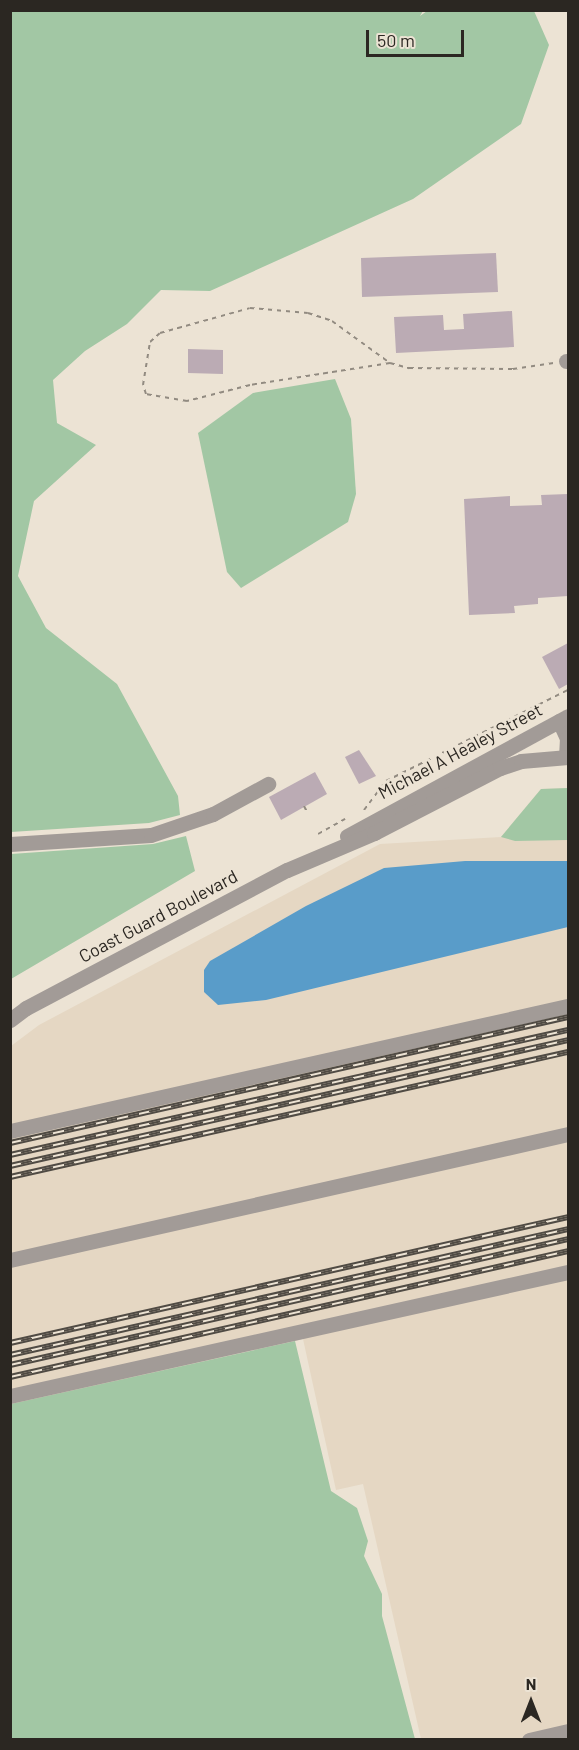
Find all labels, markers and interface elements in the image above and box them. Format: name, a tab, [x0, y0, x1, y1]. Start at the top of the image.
scale bar	[369, 18, 466, 56]
text: 50 m	[377, 29, 415, 51]
street label: Michael A Healey Street	[374, 699, 546, 803]
street label: Coast Guard Boulevard	[75, 865, 241, 967]
north arrow	[501, 1672, 561, 1732]
text: N	[526, 1674, 536, 1693]

